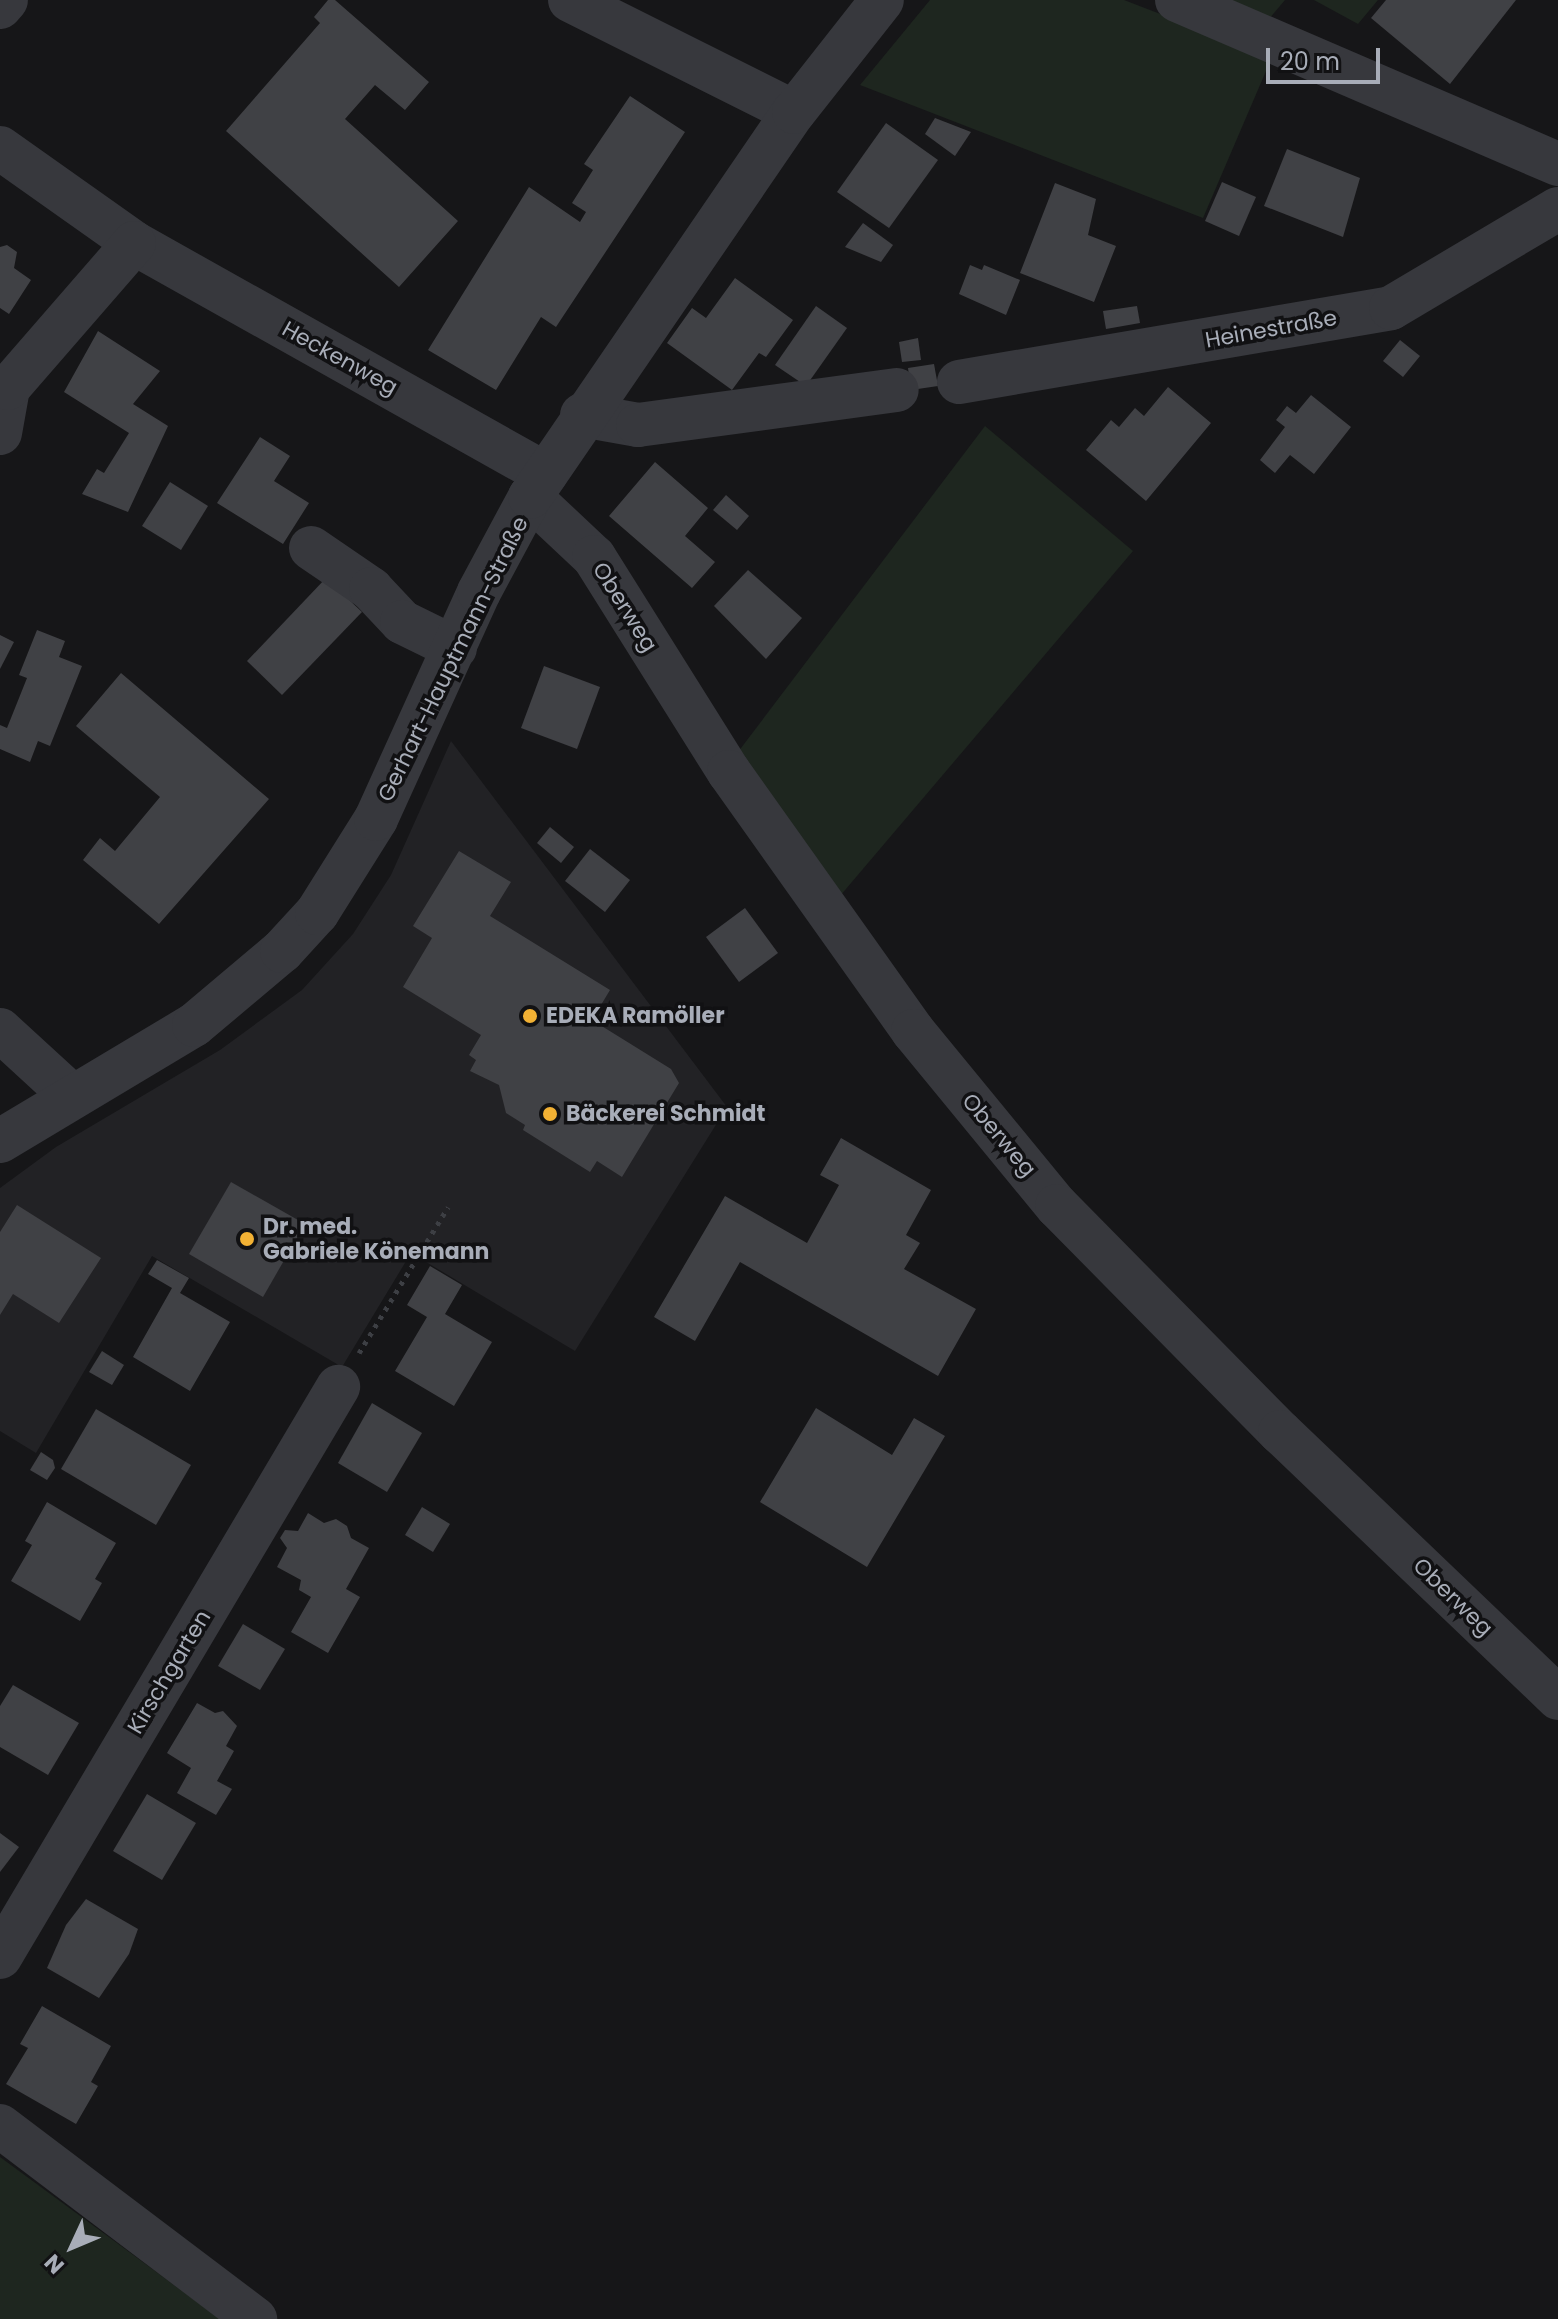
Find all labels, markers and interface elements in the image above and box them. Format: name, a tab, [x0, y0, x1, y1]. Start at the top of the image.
scale bar	[1270, 32, 1384, 82]
text: 20 m	[1280, 45, 1340, 78]
street label: Heinestraße	[1203, 304, 1339, 354]
street label: Heckenweg	[278, 315, 402, 401]
street label: Gerhart-Hauptmann-Straße	[372, 512, 534, 806]
street label: Oberweg	[587, 557, 663, 657]
place label: EDEKA Ramöller	[546, 1003, 725, 1029]
marker: EDEKA Ramöller	[521, 1007, 539, 1025]
street label: Oberweg	[957, 1088, 1041, 1182]
place label: Bäckerei Schmidt	[566, 1101, 765, 1127]
marker: Bäckerei Schmidt	[541, 1105, 559, 1123]
place label: Dr. med. Gabriele Könemann	[263, 1213, 489, 1264]
marker: Dr. med. Gabriele Könemann	[238, 1230, 256, 1248]
street label: Oberweg	[1408, 1553, 1498, 1641]
street label: Kirschgarten	[122, 1605, 216, 1739]
north arrow	[32, 2207, 112, 2287]
text: N	[37, 2247, 71, 2281]

